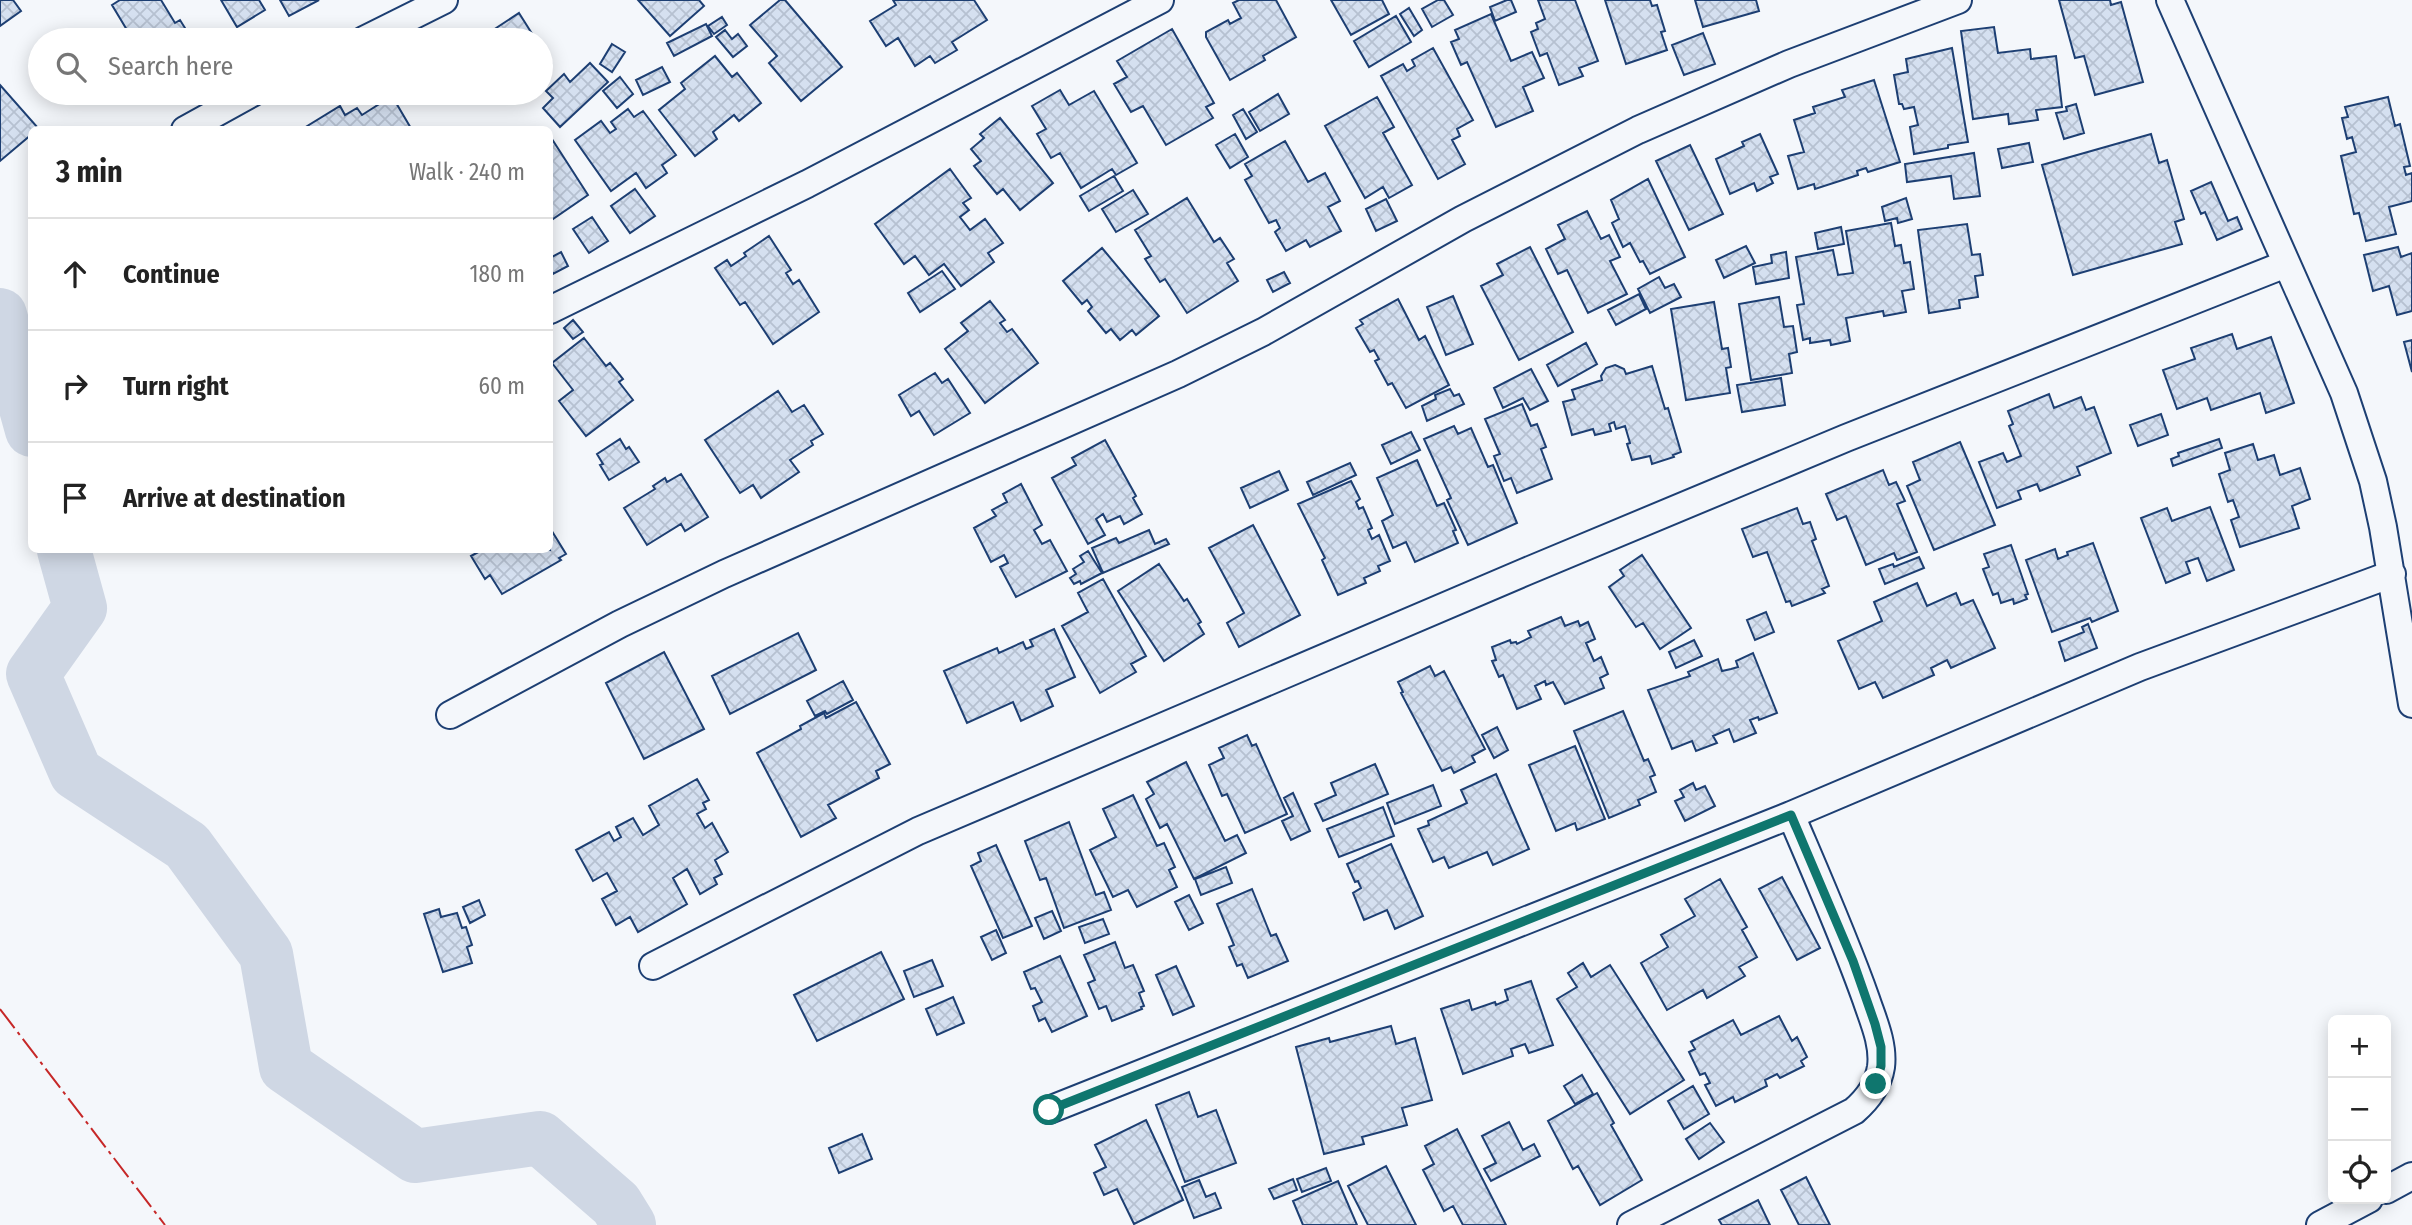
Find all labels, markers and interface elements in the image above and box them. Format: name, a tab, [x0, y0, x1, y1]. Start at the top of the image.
search box	[28, 28, 553, 105]
icon: search	[52, 48, 90, 86]
text: Search here	[108, 51, 233, 82]
text: 3 min	[56, 154, 123, 190]
text: Walk · 240 m	[409, 158, 525, 186]
icon: ahead	[56, 255, 94, 293]
text: Continue	[123, 259, 220, 290]
text: 180 m	[469, 260, 525, 288]
icon: right	[56, 367, 94, 405]
text: Turn right	[123, 371, 229, 402]
text: 60 m	[479, 372, 525, 400]
icon: arrive	[56, 479, 94, 517]
text: Arrive at destination	[123, 483, 346, 514]
map controls	[2328, 1015, 2391, 1204]
button: +	[2328, 1015, 2391, 1078]
route end	[1860, 1068, 1891, 1099]
button: −	[2328, 1078, 2391, 1141]
route start	[1033, 1094, 1064, 1125]
button: locate	[2328, 1141, 2391, 1204]

